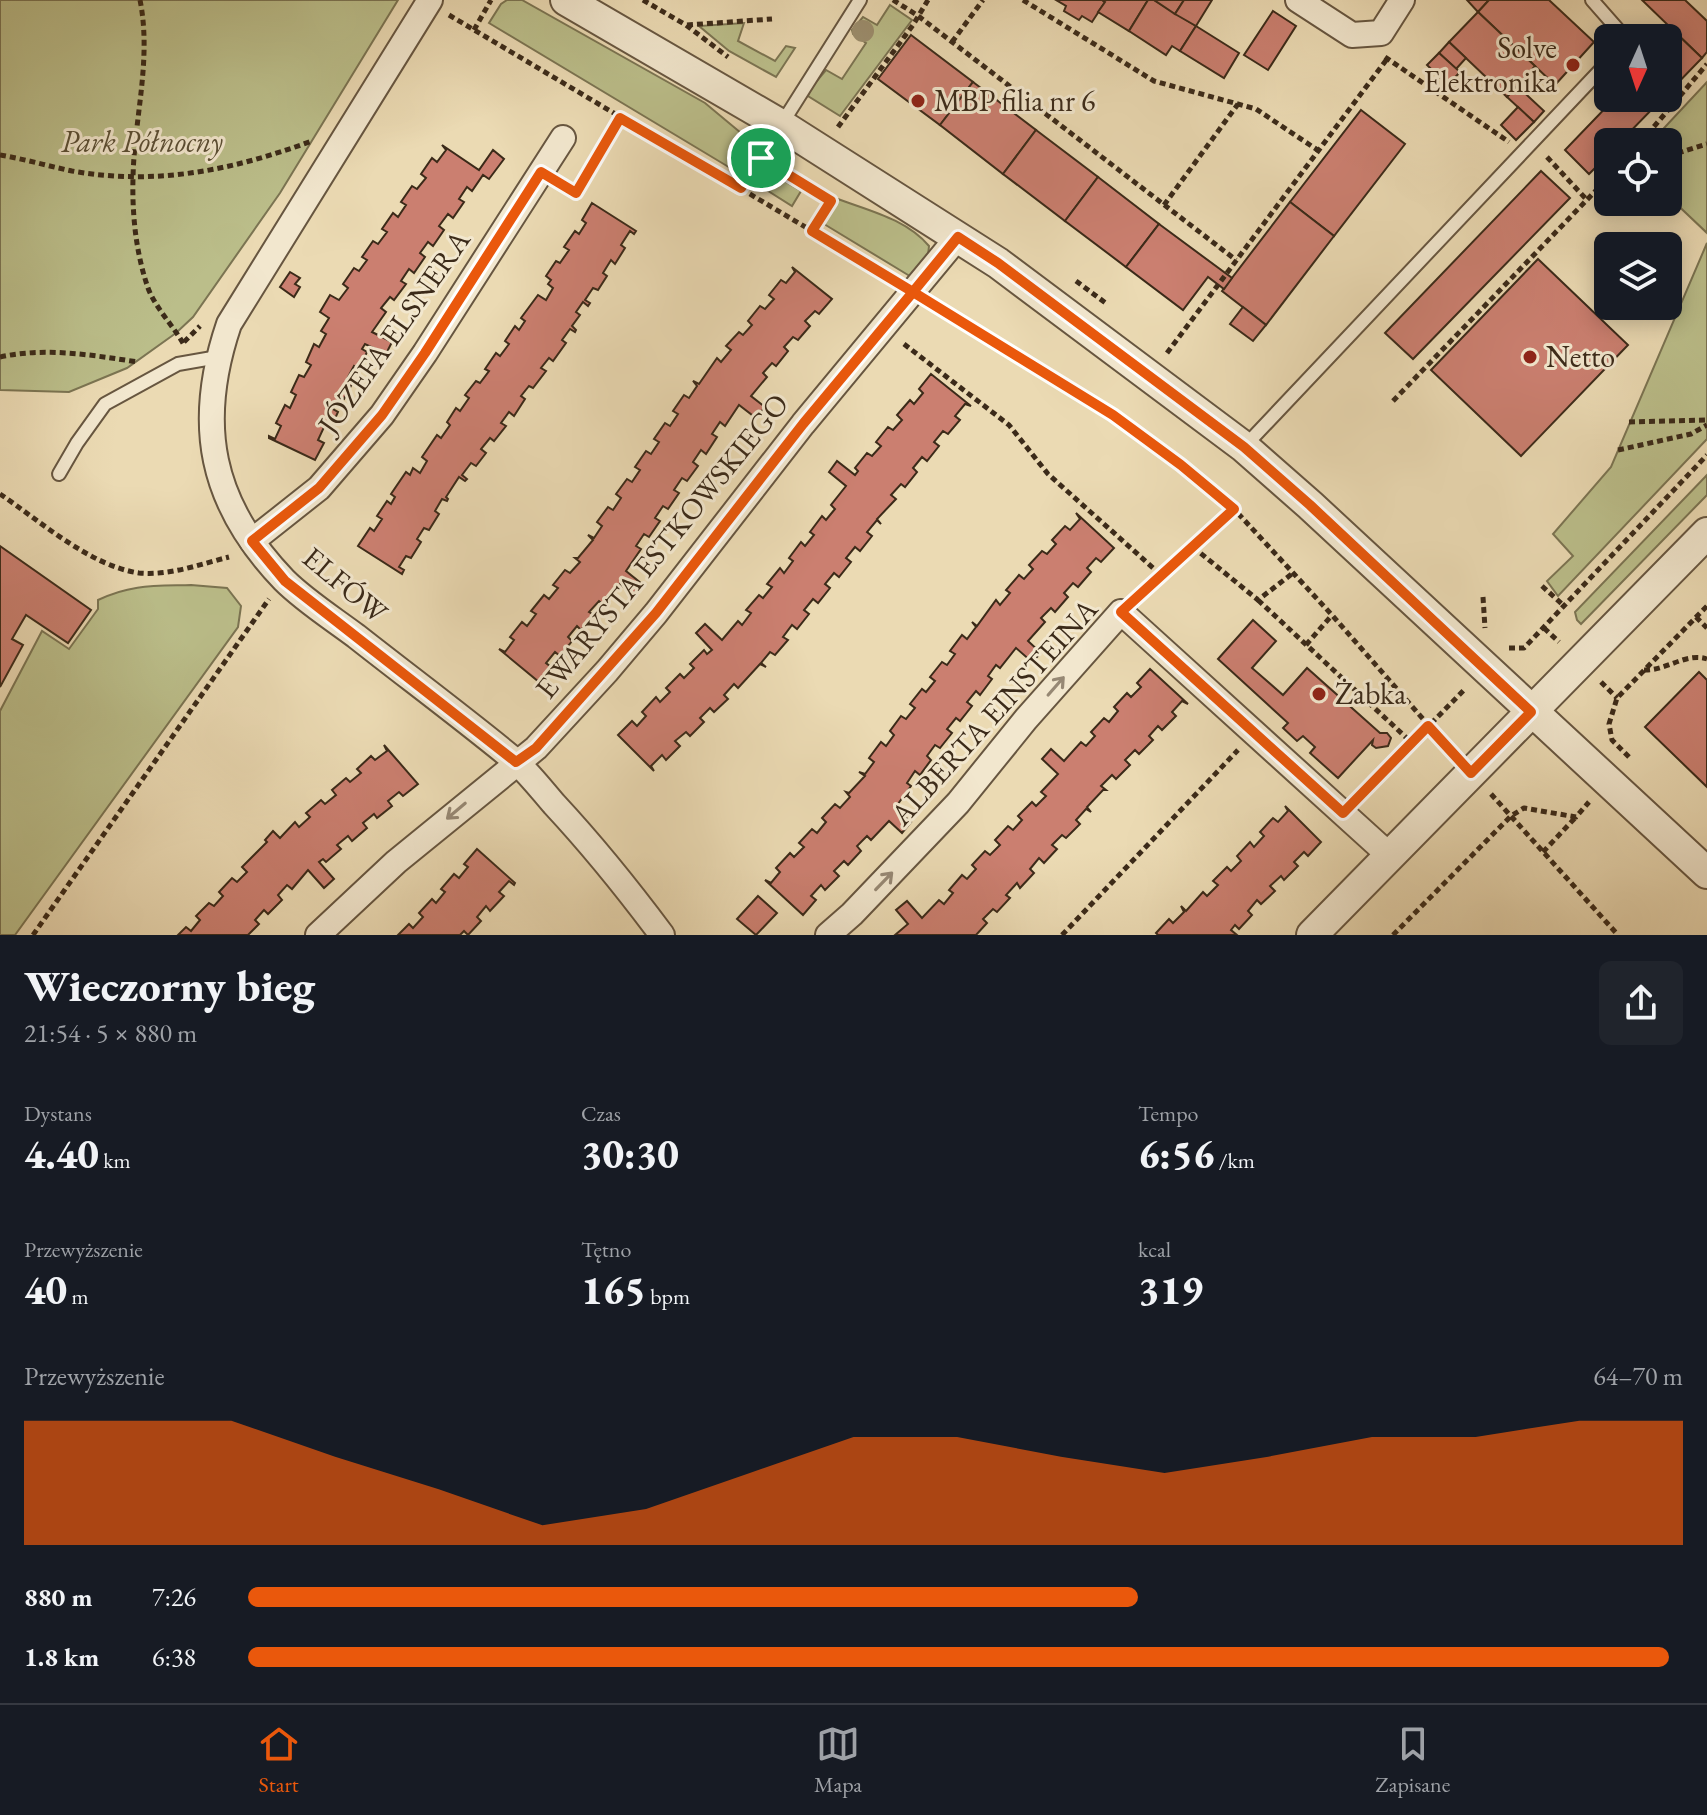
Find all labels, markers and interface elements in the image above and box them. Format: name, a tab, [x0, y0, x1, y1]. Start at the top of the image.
north arrow	[1594, 24, 1682, 112]
map controls	[1594, 24, 1682, 320]
place label: Solve Elektronika	[1424, 28, 1557, 101]
marker: Solve Elektronika	[1564, 56, 1582, 74]
place label: MBP filia nr 6	[934, 81, 1096, 120]
marker: MBP filia nr 6	[909, 92, 927, 110]
park label: Park Północny	[61, 122, 223, 161]
pin	[727, 124, 795, 192]
button: locate	[1594, 128, 1682, 216]
icon: arrive	[739, 136, 783, 180]
street label: JÓZEFA ELSNERA	[307, 222, 479, 444]
button: layers	[1594, 232, 1682, 320]
place label: Netto	[1546, 337, 1615, 376]
marker: Netto	[1521, 348, 1539, 366]
street label: EWARYSTA ESTKOWSKIEGO	[526, 385, 797, 706]
street label: ELFÓW	[295, 538, 396, 632]
street label: ALBERTA EINSTEINA	[881, 590, 1106, 834]
place label: Żabka	[1335, 674, 1406, 713]
one-way arrow	[1046, 676, 1064, 696]
marker: Żabka	[1310, 685, 1328, 703]
one-way arrow	[446, 802, 467, 820]
one-way arrow	[875, 871, 894, 891]
text: Wieczorny bieg	[24, 957, 315, 1014]
button: share	[1599, 961, 1683, 1045]
text: 21:54 · 5 × 880 m	[24, 1016, 197, 1050]
text: Dystans	[24, 1099, 92, 1128]
text: Czas	[581, 1099, 621, 1128]
text: Tempo	[1138, 1099, 1198, 1128]
text: 4.40	[24, 1128, 99, 1180]
text: 30:30	[581, 1128, 679, 1180]
text: 6:56	[1138, 1128, 1214, 1180]
text: km	[99, 1146, 131, 1175]
text: /km	[1214, 1146, 1255, 1175]
text: Przewyższenie	[24, 1235, 143, 1264]
text: Tętno	[581, 1235, 631, 1264]
text: kcal	[1138, 1235, 1171, 1264]
text: 40	[24, 1264, 67, 1316]
text: 165	[581, 1264, 646, 1316]
text: 319	[1138, 1264, 1203, 1316]
text: m	[67, 1282, 89, 1311]
text: bpm	[646, 1282, 690, 1311]
text: Przewyższenie	[24, 1359, 165, 1393]
text: 64–70 m	[1593, 1359, 1683, 1393]
text: 880 m	[24, 1580, 92, 1614]
text: 7:26	[152, 1580, 196, 1614]
text: 1.8 km	[24, 1640, 99, 1674]
text: 6:38	[152, 1640, 196, 1674]
tab: Start	[257, 1722, 301, 1799]
tab: Mapa	[814, 1722, 862, 1799]
tab: Zapisane	[1375, 1722, 1450, 1799]

